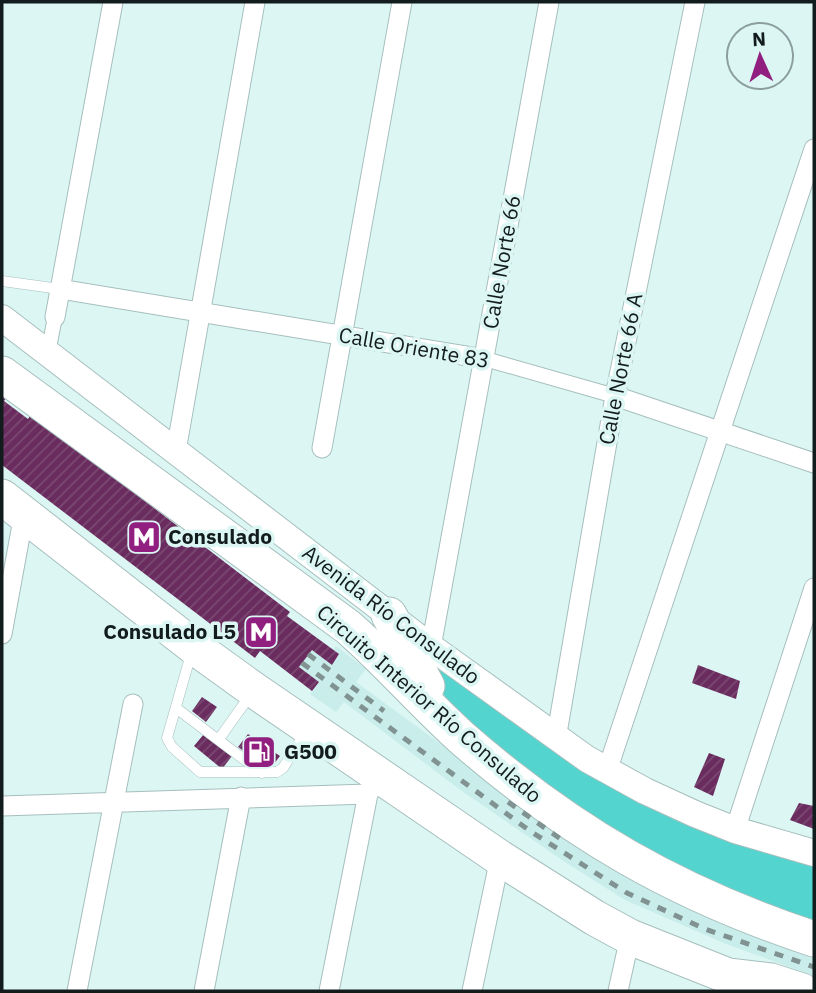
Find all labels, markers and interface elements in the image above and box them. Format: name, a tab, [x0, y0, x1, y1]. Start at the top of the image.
north arrow	[725, 21, 795, 91]
text: N	[752, 27, 767, 51]
street label: Calle Norte 66	[475, 193, 527, 331]
street label: Calle Norte 66 A	[592, 291, 648, 447]
street label: Calle Oriente 83	[337, 320, 492, 374]
metro station icon: Consulado	[125, 518, 163, 556]
place label: Consulado	[168, 522, 272, 550]
street label: Avenida Río Consulado	[297, 538, 486, 690]
street label: Circuito Interior Río Consulado	[311, 598, 548, 809]
metro station icon: Consulado L5	[242, 613, 280, 651]
place label: Consulado L5	[103, 617, 236, 645]
fuel station icon: G500	[240, 733, 278, 771]
place label: G500	[284, 737, 337, 765]

